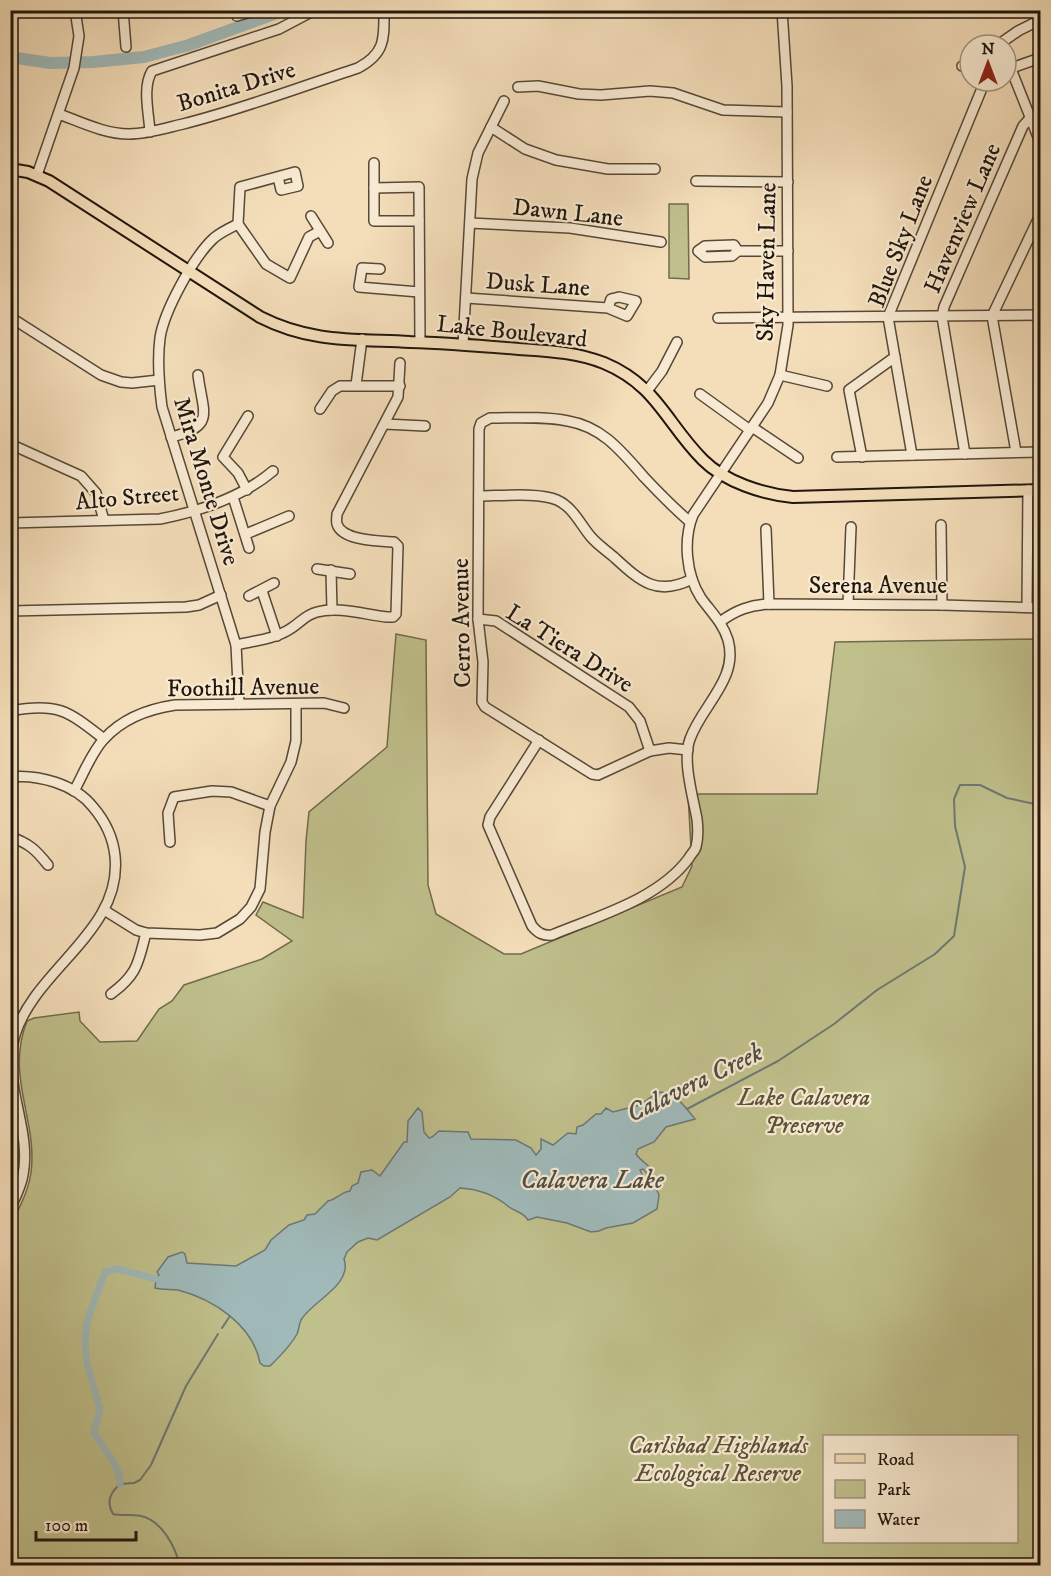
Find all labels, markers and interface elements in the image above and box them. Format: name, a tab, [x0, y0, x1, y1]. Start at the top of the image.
north arrow	[958, 33, 1018, 93]
text: N	[981, 39, 995, 59]
street label: Bonita Drive	[174, 55, 299, 119]
street label: Havenview Lane	[918, 139, 1008, 298]
street label: Blue Sky Lane	[862, 171, 940, 312]
street label: Sky Haven Lane	[751, 182, 783, 342]
street label: Dawn Lane	[511, 192, 625, 234]
street label: Dusk Lane	[485, 266, 591, 304]
street label: Lake Boulevard	[435, 309, 589, 355]
street label: Mira Monte Drive	[166, 394, 246, 569]
street label: Alto Street	[74, 479, 180, 517]
street label: Cerro Avenue	[446, 558, 478, 688]
street label: Serena Avenue	[809, 571, 947, 601]
street label: La Tiera Drive	[500, 598, 639, 700]
street label: Foothill Avenue	[167, 672, 320, 704]
water label: Calavera Creek	[621, 1036, 769, 1131]
park label: Lake Calavera Preserve	[736, 1083, 870, 1141]
water label: Calavera Lake	[520, 1164, 665, 1197]
park label: Carlsbad Highlands Ecological Reserve	[628, 1431, 809, 1489]
legend	[823, 1435, 1018, 1543]
text: Road	[877, 1449, 914, 1471]
text: Park	[877, 1479, 911, 1501]
scale bar	[36, 1504, 136, 1542]
text: Water	[876, 1509, 920, 1531]
text: 100 m	[45, 1515, 88, 1537]

